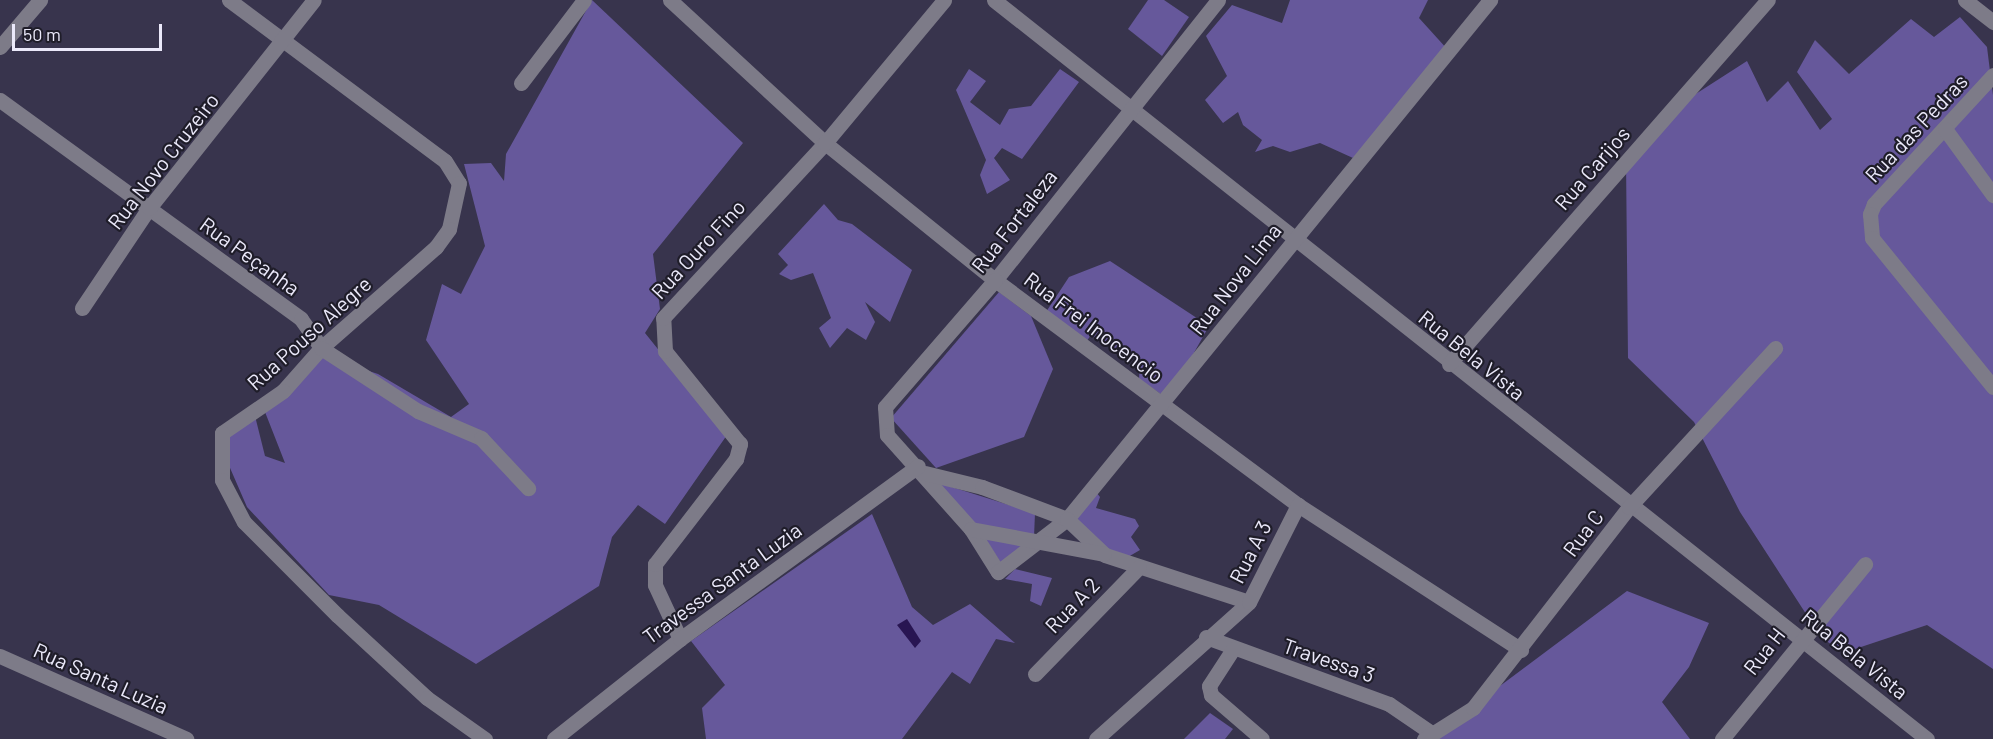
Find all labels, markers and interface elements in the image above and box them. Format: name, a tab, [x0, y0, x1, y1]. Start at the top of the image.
scale bar	[15, 12, 165, 50]
text: 50 m	[23, 23, 61, 45]
street label: Rua das Pedras	[1859, 69, 1973, 187]
street label: Rua Novo Cruzeiro	[102, 88, 224, 234]
street label: Rua Carijos	[1549, 121, 1635, 215]
street label: Rua Fortaleza	[966, 164, 1062, 278]
street label: Rua Ouro Fino	[646, 194, 750, 304]
street label: Rua Peçanha	[195, 211, 305, 301]
street label: Rua Nova Lima	[1184, 218, 1286, 340]
street label: Rua Frei Inocencio	[1019, 266, 1169, 388]
street label: Rua Pouso Alegre	[242, 271, 376, 395]
street label: Rua Bela Vista	[1414, 305, 1530, 405]
street label: Rua C	[1557, 505, 1609, 561]
street label: Travessa Santa Luzia	[638, 517, 806, 649]
street label: Rua A 3	[1224, 517, 1276, 587]
street label: Rua A 2	[1040, 572, 1104, 638]
street label: Rua Bela Vista	[1797, 604, 1913, 704]
street label: Rua H	[1738, 622, 1790, 680]
street label: Travessa 3	[1280, 633, 1378, 687]
street label: Rua Santa Luzia	[30, 637, 172, 719]

